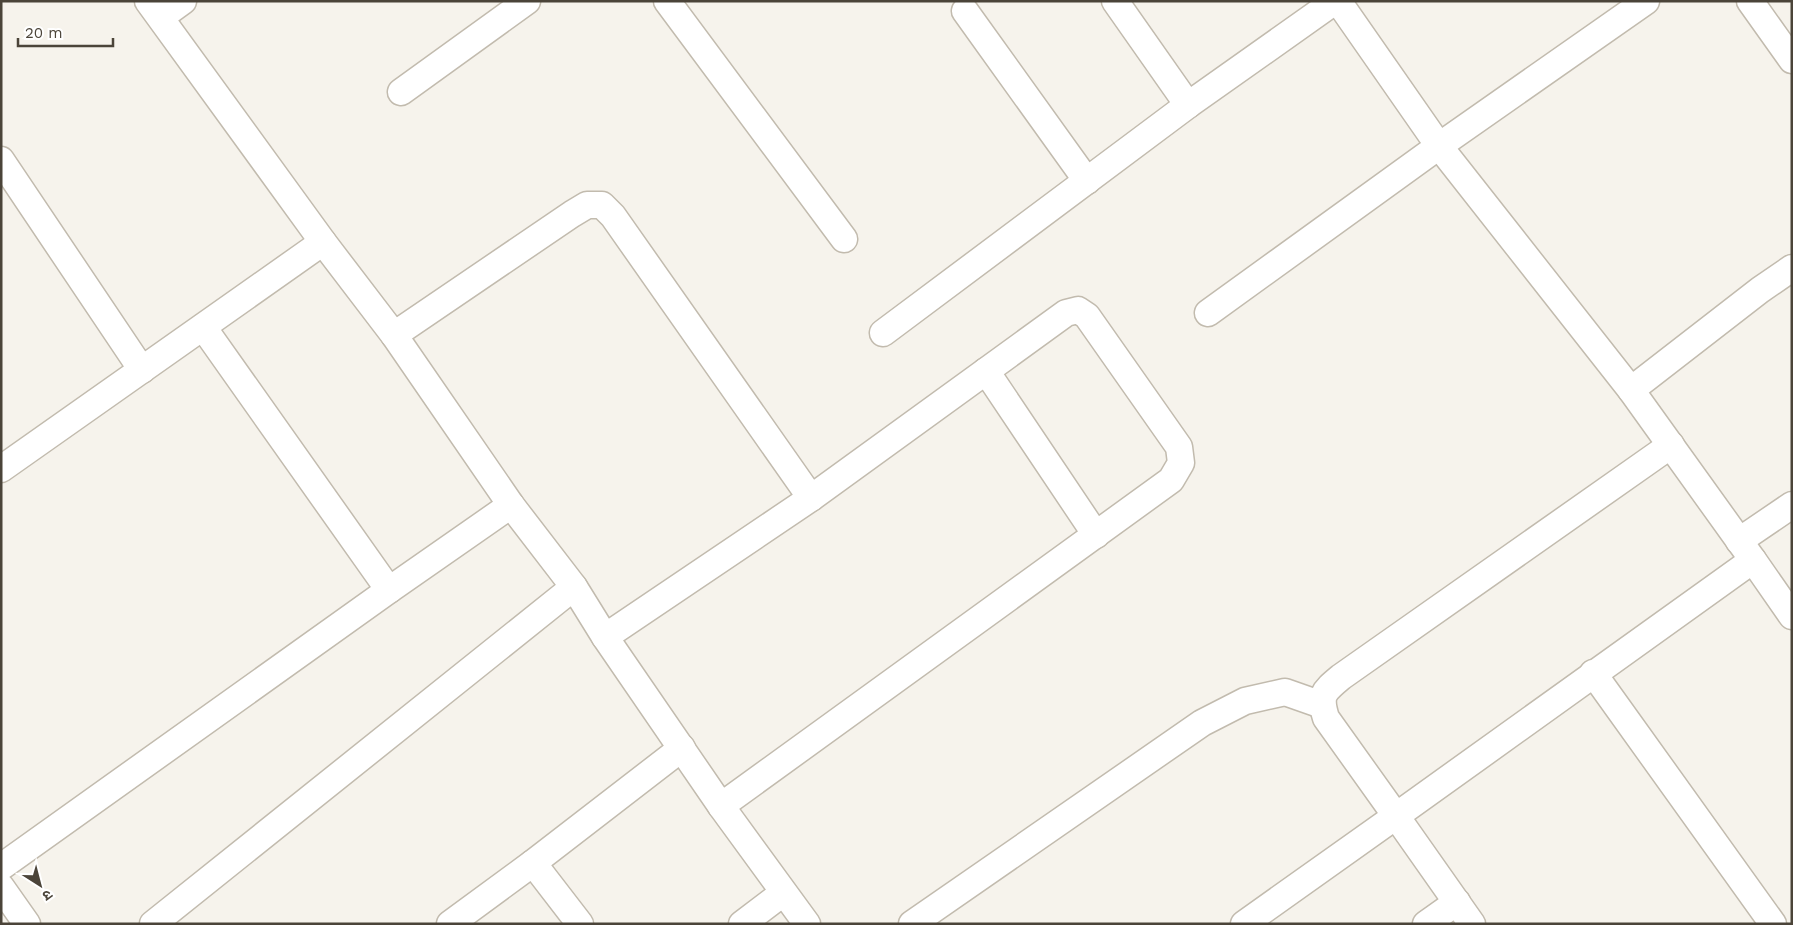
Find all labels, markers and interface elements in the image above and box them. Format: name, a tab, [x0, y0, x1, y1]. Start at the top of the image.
scale bar	[18, 15, 112, 47]
text: 20 m	[25, 24, 63, 42]
north arrow	[15, 860, 65, 910]
text: उ	[39, 887, 56, 905]

